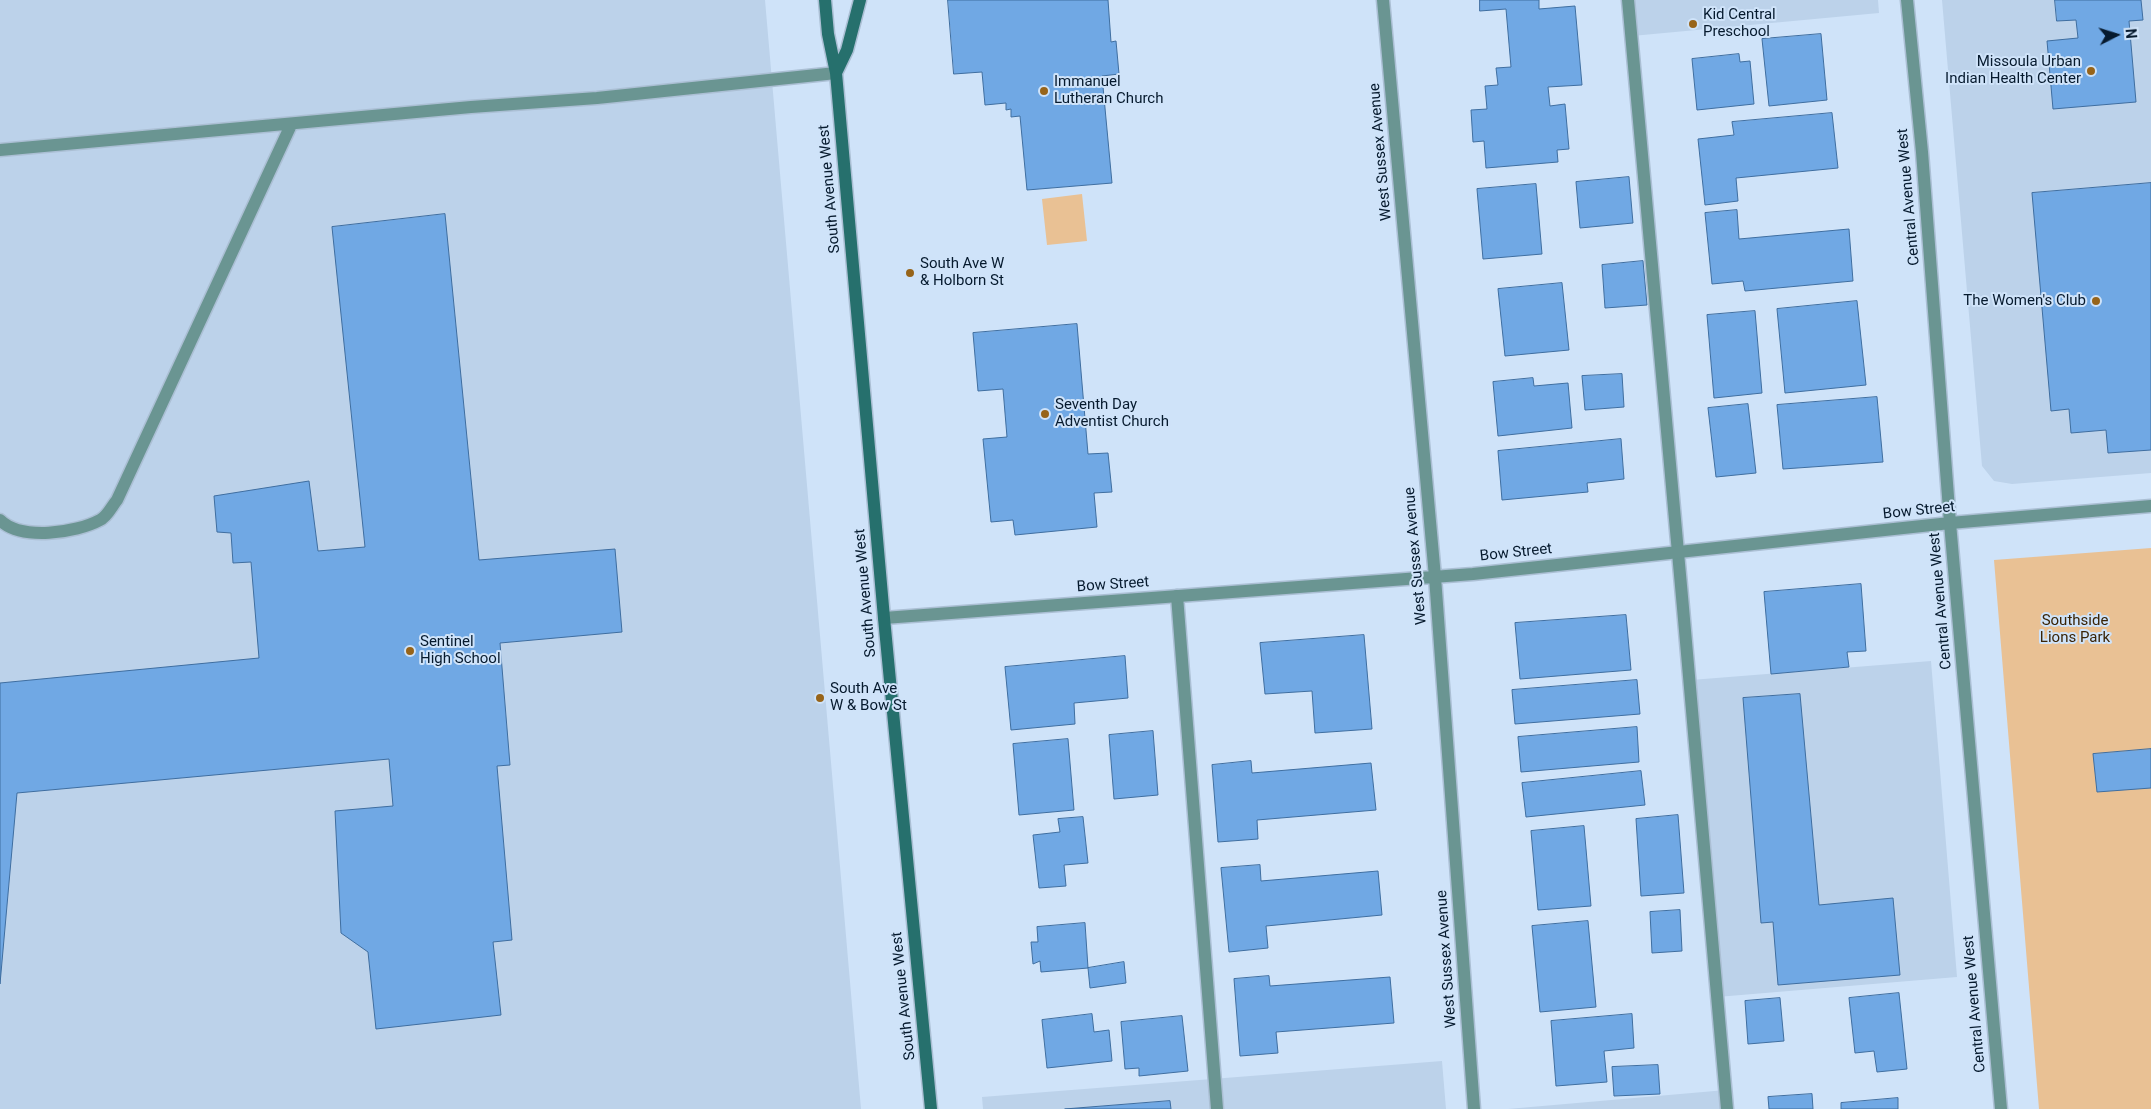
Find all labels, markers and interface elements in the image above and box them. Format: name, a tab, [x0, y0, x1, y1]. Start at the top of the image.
place label: Kid Central Preschool	[1703, 6, 1776, 41]
north arrow	[2091, 10, 2141, 60]
marker: Kid Central Preschool	[1687, 18, 1699, 30]
text: N	[2123, 28, 2139, 39]
place label: Missoula Urban Indian Health Center	[1945, 53, 2081, 88]
marker: Missoula Urban Indian Health Center	[2085, 65, 2097, 77]
place label: Immanuel Lutheran Church	[1054, 73, 1163, 108]
street label: West Sussex Avenue	[1366, 82, 1396, 222]
marker: Immanuel Lutheran Church	[1038, 85, 1050, 97]
street label: South Avenue West	[815, 124, 845, 254]
street label: Central Avenue West	[1894, 128, 1924, 266]
place label: South Ave W & Holborn St	[920, 255, 1004, 290]
marker: South Ave W & Holborn St	[904, 267, 916, 279]
place label: The Women's Club	[1963, 292, 2086, 310]
marker: The Women's Club	[2090, 295, 2102, 307]
place label: Seventh Day Adventist Church	[1055, 396, 1169, 431]
marker: Seventh Day Adventist Church	[1039, 408, 1051, 420]
street label: West Sussex Avenue	[1401, 486, 1431, 626]
street label: Bow Street	[1882, 498, 1956, 524]
street label: South Avenue West	[851, 528, 881, 658]
street label: Central Avenue West	[1926, 532, 1956, 670]
street label: Bow Street	[1479, 540, 1553, 566]
street label: Bow Street	[1076, 573, 1150, 597]
park label: Southside Lions Park	[2040, 612, 2110, 647]
place label: Sentinel High School	[420, 633, 501, 668]
marker: Sentinel High School	[404, 645, 416, 657]
place label: South Ave W & Bow St	[830, 680, 907, 715]
marker: South Ave W & Bow St	[814, 692, 826, 704]
street label: West Sussex Avenue	[1433, 889, 1461, 1029]
street label: South Avenue West	[888, 931, 920, 1061]
street label: Central Avenue West	[1960, 935, 1990, 1073]

